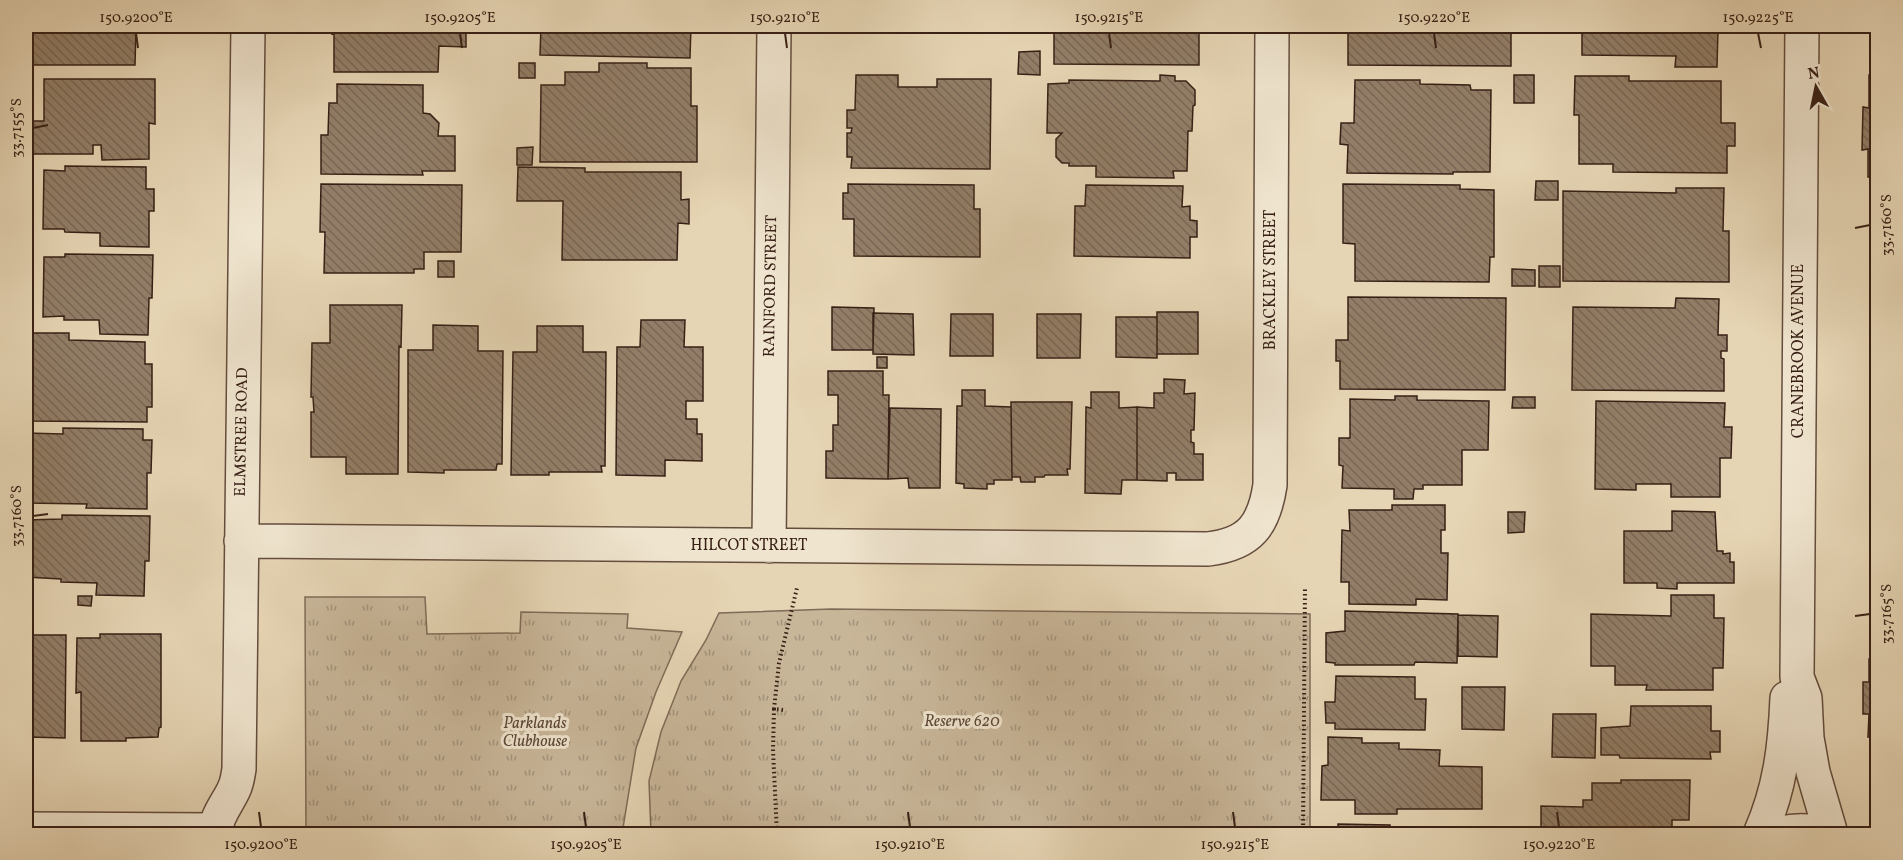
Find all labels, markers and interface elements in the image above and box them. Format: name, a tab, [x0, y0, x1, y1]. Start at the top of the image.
text: 150.9200°E	[99, 8, 173, 29]
text: 150.9205°E	[424, 8, 496, 29]
text: 150.9210°E	[750, 8, 820, 29]
text: 150.9215°E	[1075, 8, 1143, 29]
text: 150.9220°E	[1398, 8, 1470, 29]
text: 150.9225°E	[1722, 8, 1794, 29]
north arrow	[1786, 57, 1846, 117]
text: N	[1807, 62, 1822, 86]
text: 33.7155°S	[7, 98, 28, 158]
text: 33.7160°S	[1877, 194, 1898, 256]
street label: BRACKLEY STREET	[1260, 210, 1282, 350]
street label: RAINFORD STREET	[759, 215, 783, 357]
street label: CRANEBROOK AVENUE	[1788, 264, 1810, 438]
street label: ELMSTREE ROAD	[230, 367, 254, 497]
text: 33.7160°S	[7, 485, 28, 547]
street label: HILCOT STREET	[691, 535, 807, 557]
text: 33.7165°S	[1877, 584, 1898, 644]
park label: Reserve 620	[924, 711, 1000, 733]
park label: Parklands Clubhouse	[503, 713, 567, 753]
text: 150.9200°E	[224, 835, 298, 856]
text: 150.9205°E	[550, 835, 622, 856]
text: 150.9210°E	[875, 835, 945, 856]
text: 150.9215°E	[1201, 835, 1269, 856]
text: 150.9220°E	[1523, 835, 1595, 856]

